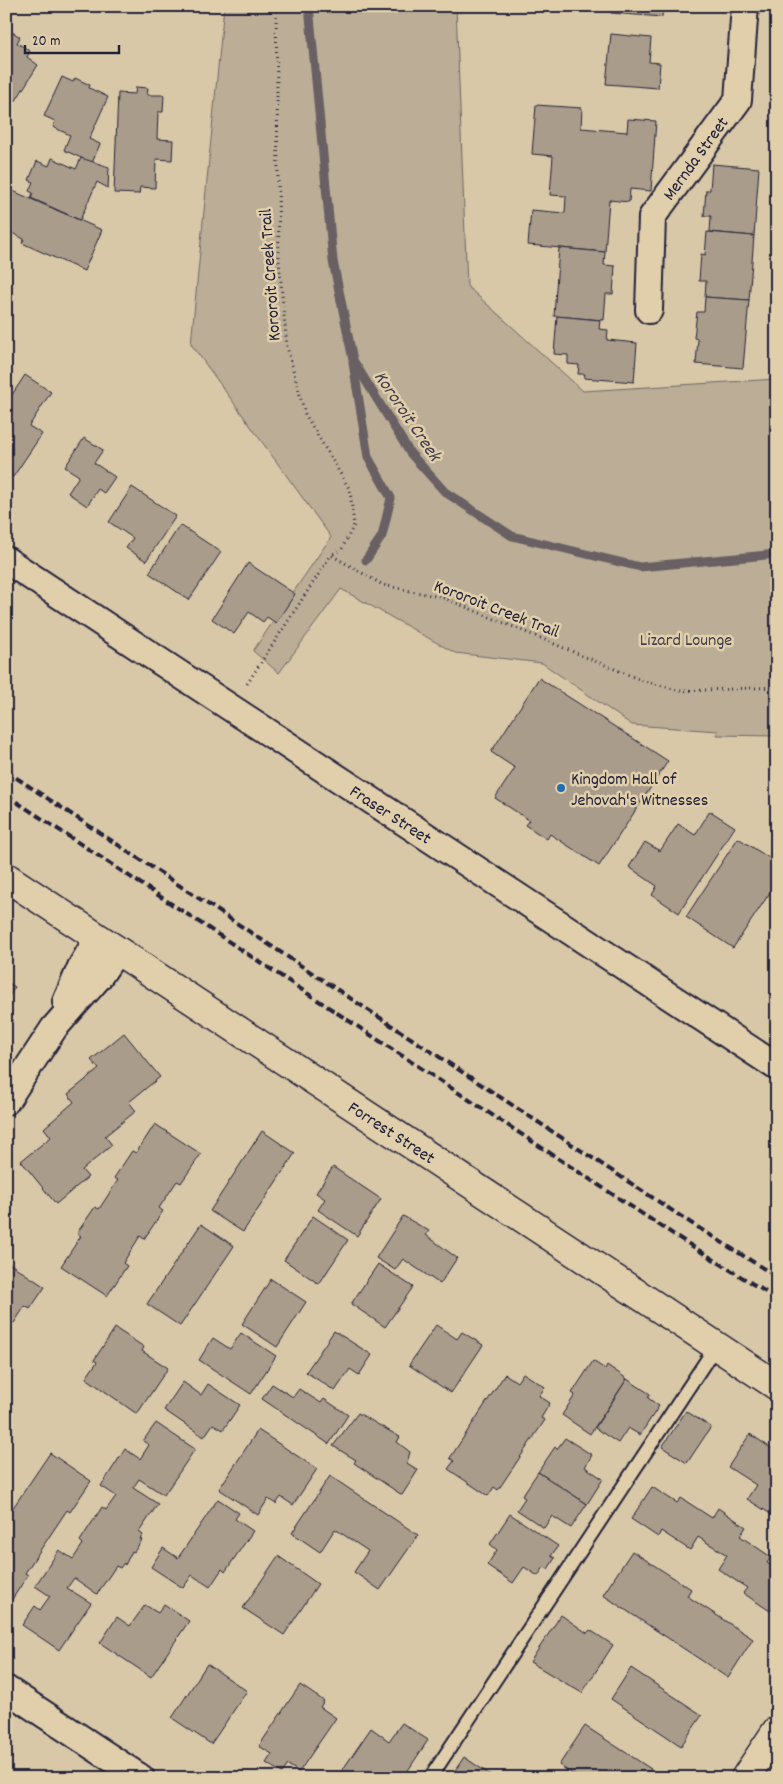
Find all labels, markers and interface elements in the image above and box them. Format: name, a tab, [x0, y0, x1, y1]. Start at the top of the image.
scale bar	[25, 22, 119, 54]
text: 20 m	[32, 31, 60, 53]
street label: Mernda Street	[658, 112, 736, 207]
street label: Kororoit Creek Trail	[254, 207, 289, 342]
water label: Kororoit Creek	[366, 366, 448, 469]
street label: Kororoit Creek Trail	[430, 575, 563, 646]
park label: Lizard Lounge	[640, 629, 732, 654]
place label: Kingdom Hall of Jehovah's Witnesses	[571, 768, 708, 814]
street label: Fraser Street	[344, 780, 436, 852]
marker: Kingdom Hall of Jehovah's Witnesses	[555, 782, 567, 794]
street label: Forrest Street	[342, 1097, 439, 1172]

